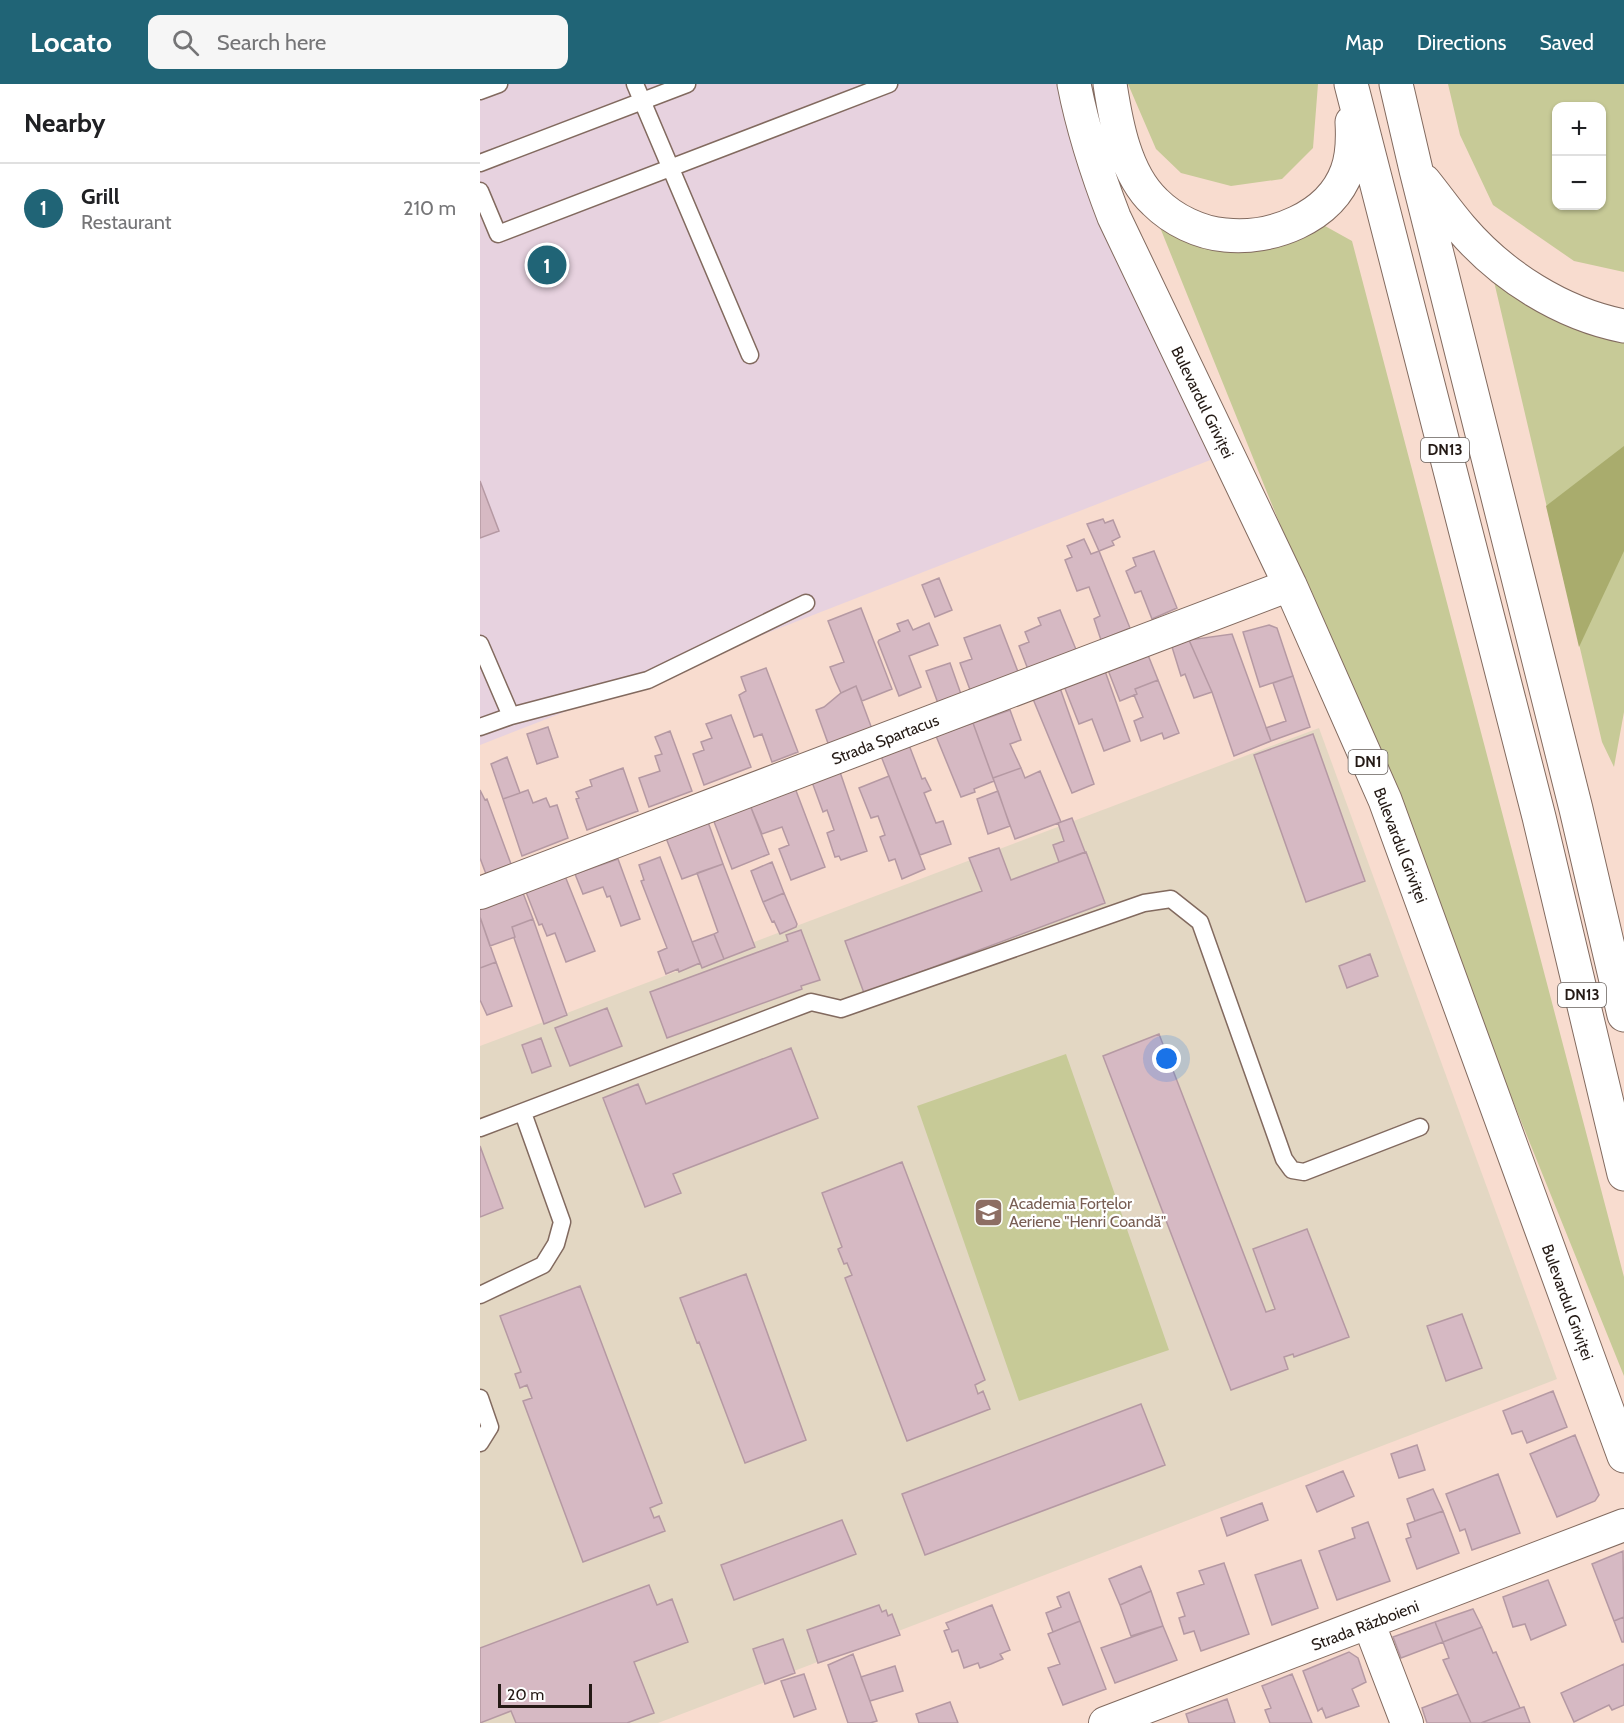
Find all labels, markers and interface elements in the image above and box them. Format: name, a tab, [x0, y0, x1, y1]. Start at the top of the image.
search box	[148, 15, 568, 69]
text: Locato	[30, 25, 112, 59]
icon: search	[169, 26, 202, 59]
text: Search here	[217, 29, 326, 56]
text: Map	[1345, 30, 1384, 55]
text: Directions	[1417, 30, 1506, 55]
text: Saved	[1539, 30, 1594, 55]
map controls	[1552, 102, 1606, 210]
button: +	[1552, 102, 1606, 156]
text: Nearby	[24, 107, 105, 139]
button: −	[1552, 156, 1606, 210]
text: Grill	[81, 183, 120, 210]
text: 1	[40, 196, 47, 220]
text: 210 m	[403, 196, 456, 220]
text: Restaurant	[81, 210, 172, 234]
pin: 1	[528, 242, 566, 288]
street label: Bulevardul Griviței	[1166, 343, 1238, 462]
road number: DN13	[1421, 438, 1469, 462]
street label: Strada Spartacus	[829, 710, 942, 769]
road number: DN1	[1348, 750, 1388, 774]
street label: Bulevardul Griviței	[1369, 785, 1431, 906]
road number: DN13	[1558, 983, 1606, 1007]
your location	[1152, 1044, 1181, 1073]
place label: Academia Forțelor Aeriene "Henri Coandă"	[1009, 1194, 1166, 1231]
school or university icon: Academia Forțelor Aeriene "Henri Coandă"	[972, 1196, 1004, 1228]
street label: Bulevardul Griviței	[1537, 1242, 1597, 1363]
street label: Strada Războieni	[1309, 1596, 1422, 1655]
scale bar	[498, 1681, 592, 1708]
text: 20 m	[507, 1685, 544, 1704]

